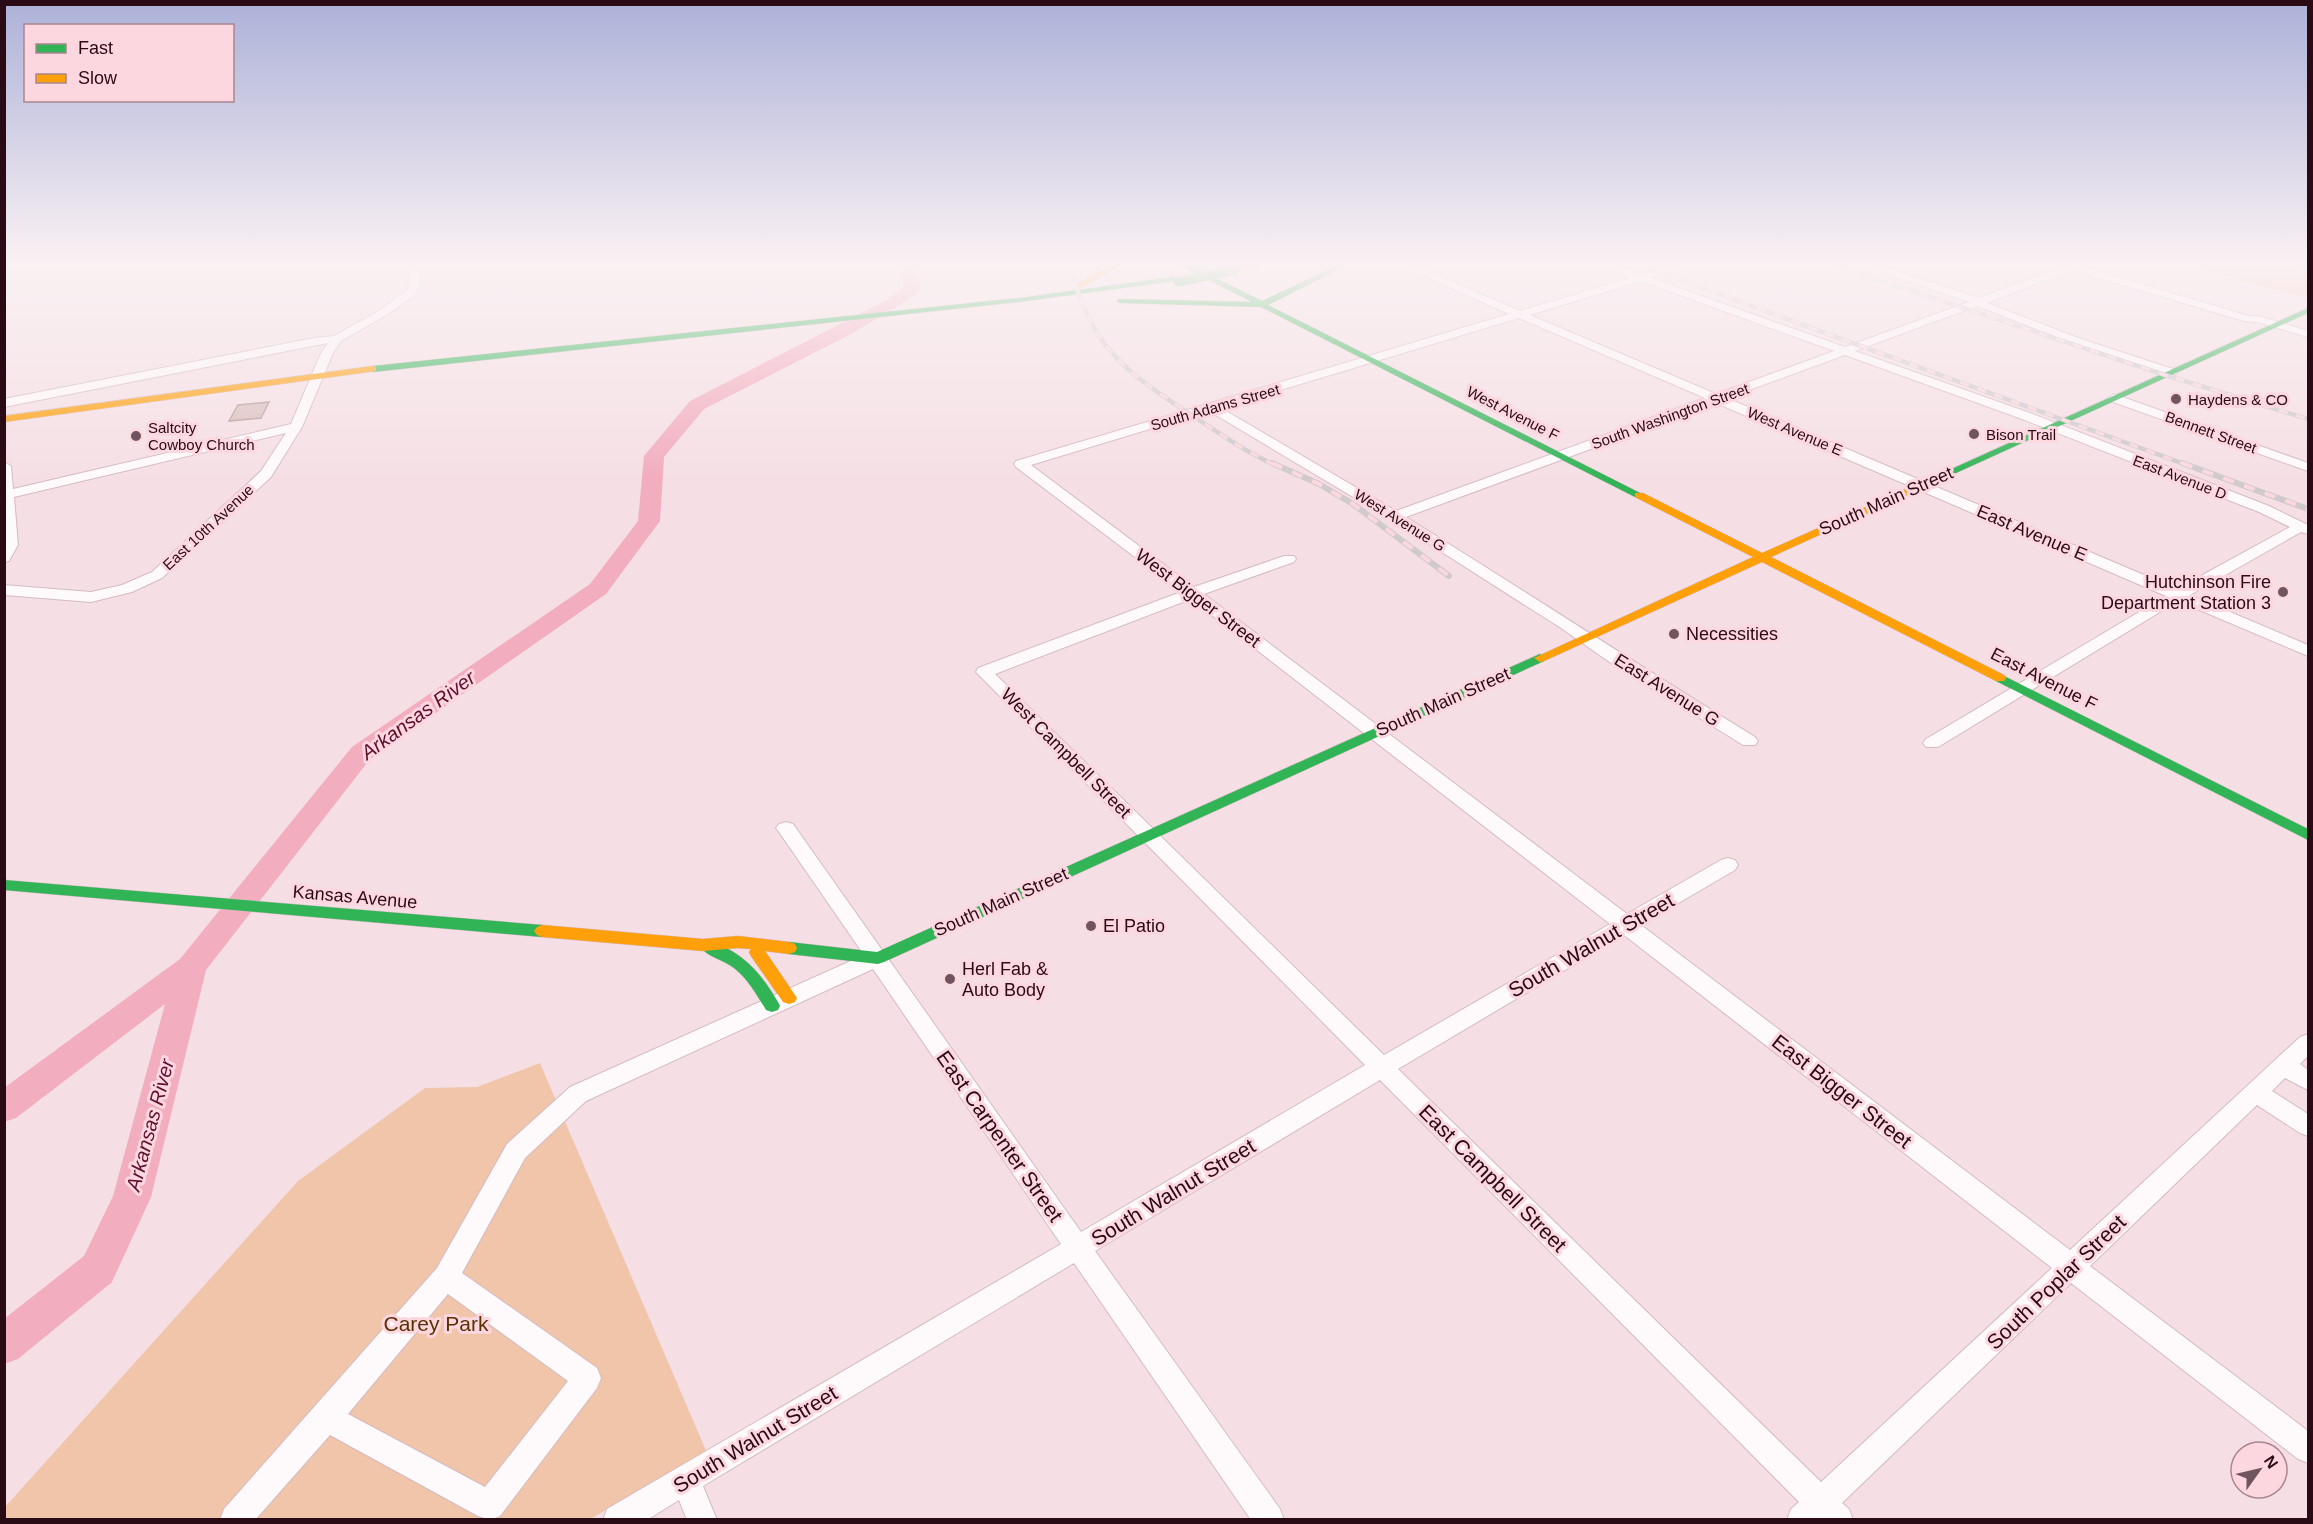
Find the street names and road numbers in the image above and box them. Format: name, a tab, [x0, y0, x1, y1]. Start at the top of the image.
street label: South Washington Street	[1589, 379, 1752, 452]
street label: South Adams Street	[1149, 380, 1282, 434]
street label: West Avenue F	[1464, 382, 1562, 444]
street label: West Avenue E	[1745, 403, 1845, 459]
street label: Bennett Street	[2163, 408, 2260, 457]
street label: East Avenue D	[2131, 451, 2229, 503]
street label: South Main Street	[1816, 463, 1956, 539]
street label: East 10th Avenue	[159, 481, 257, 573]
street label: West Avenue G	[1352, 485, 1448, 555]
street label: East Avenue E	[1974, 501, 2090, 565]
street label: West Bigger Street	[1132, 545, 1264, 651]
street label: East Avenue F	[1987, 644, 2101, 714]
street label: East Avenue G	[1611, 650, 1723, 730]
street label: South Main Street	[1373, 664, 1513, 740]
street label: West Campbell Street	[997, 684, 1135, 822]
street label: South Main Street	[931, 864, 1071, 940]
street label: Kansas Avenue	[292, 882, 418, 912]
street label: South Walnut Street	[1504, 888, 1678, 1002]
street label: East Bigger Street	[1768, 1029, 1916, 1153]
street label: East Carpenter Street	[932, 1046, 1068, 1226]
street label: East Campbell Street	[1415, 1100, 1571, 1256]
street label: South Walnut Street	[1087, 1134, 1259, 1250]
street label: South Poplar Street	[1982, 1210, 2130, 1354]
street label: South Walnut Street	[669, 1381, 841, 1497]

